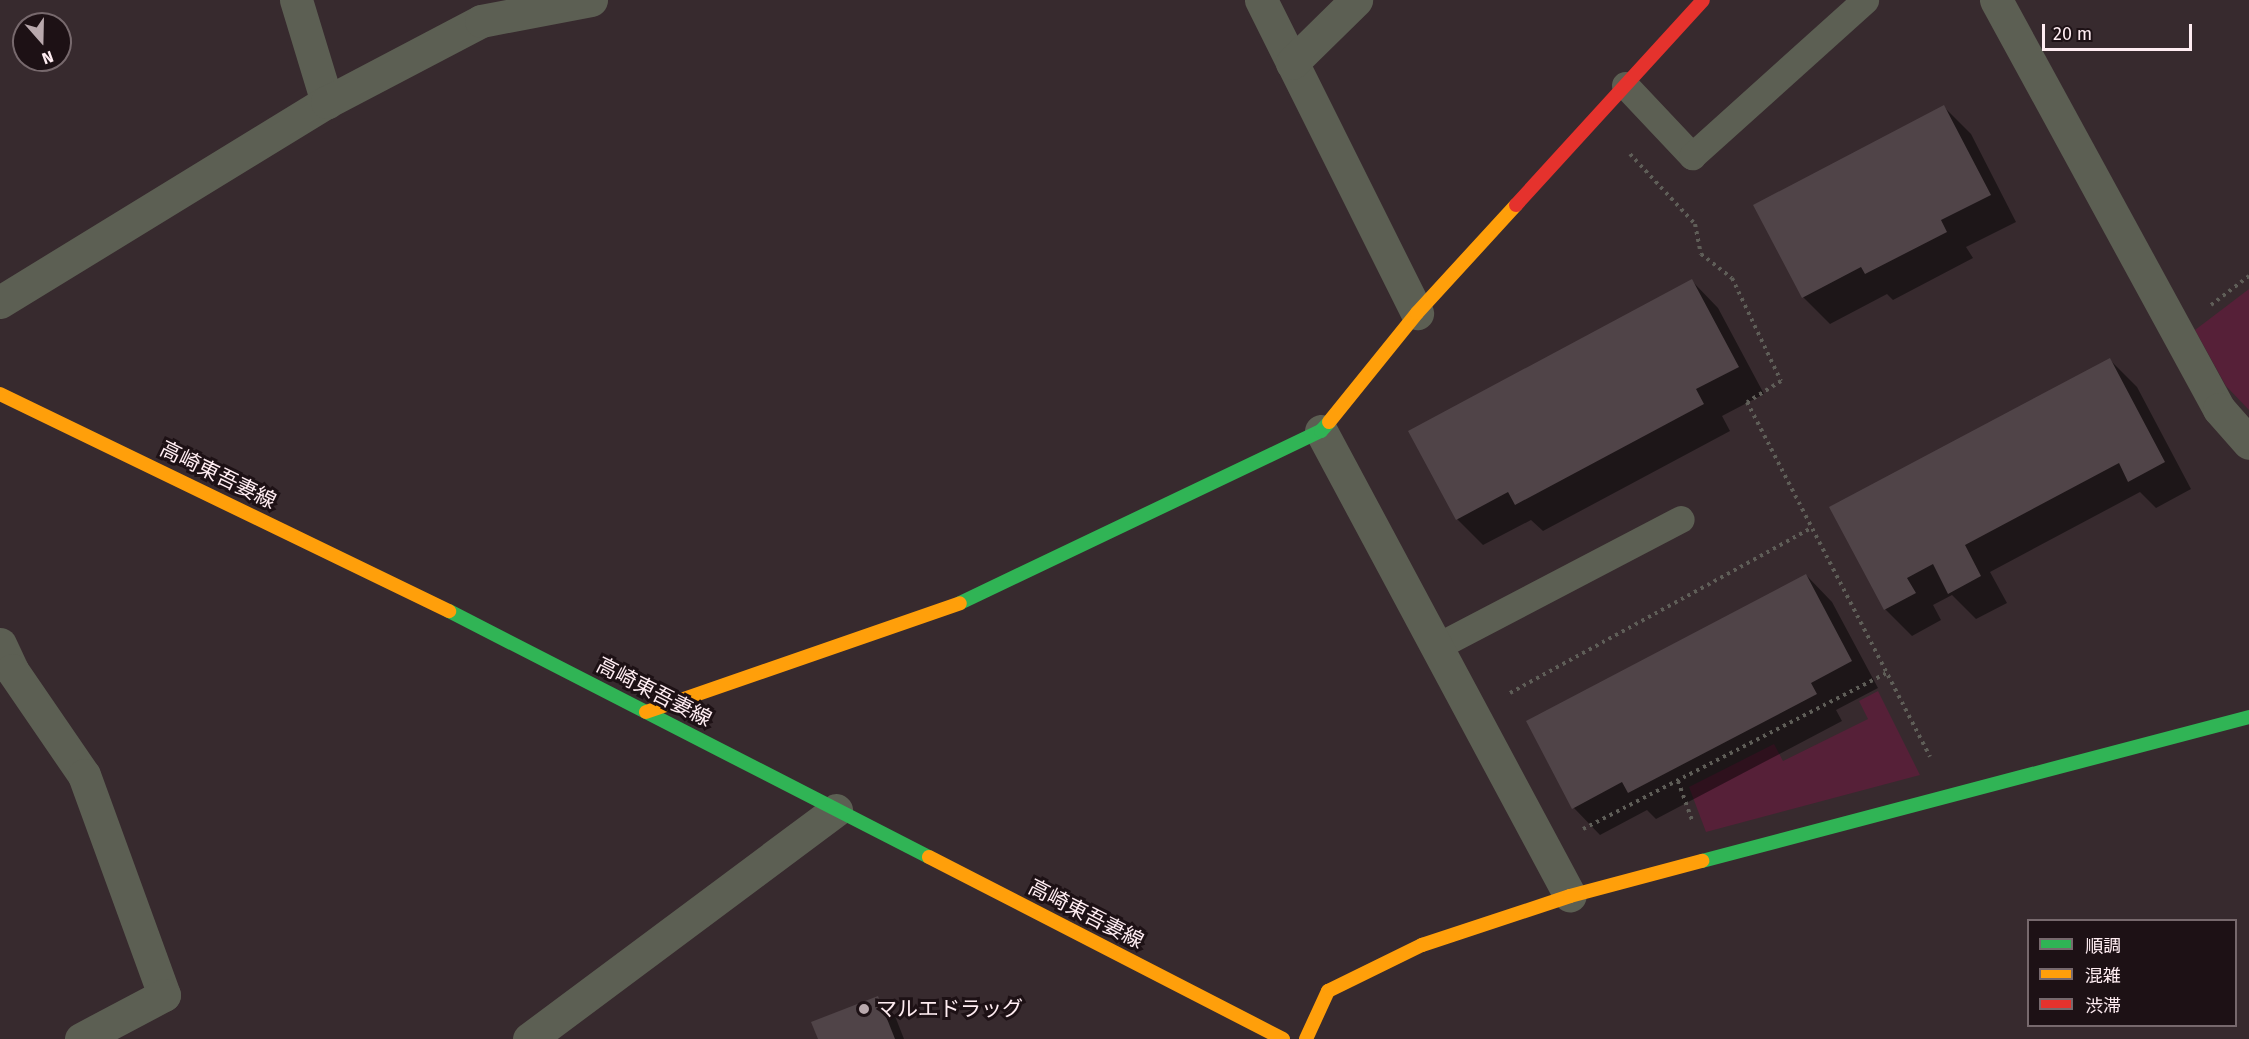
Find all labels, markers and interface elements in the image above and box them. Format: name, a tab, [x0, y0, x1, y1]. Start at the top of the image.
north arrow	[12, 12, 72, 72]
scale bar	[2045, 12, 2195, 50]
text: 20 m	[2053, 23, 2092, 45]
text: N	[39, 47, 56, 68]
street label: 高崎東吾妻線	[156, 436, 280, 514]
street label: 高崎東吾妻線	[592, 652, 716, 732]
street label: 高崎東吾妻線	[1024, 874, 1148, 954]
legend	[2027, 919, 2237, 1027]
text: 順調	[2085, 935, 2121, 957]
text: 混雑	[2085, 965, 2121, 987]
text: 渋滞	[2085, 995, 2121, 1017]
place label: マルエドラッグ	[876, 996, 1023, 1022]
marker: マルエドラッグ	[857, 1002, 871, 1016]

